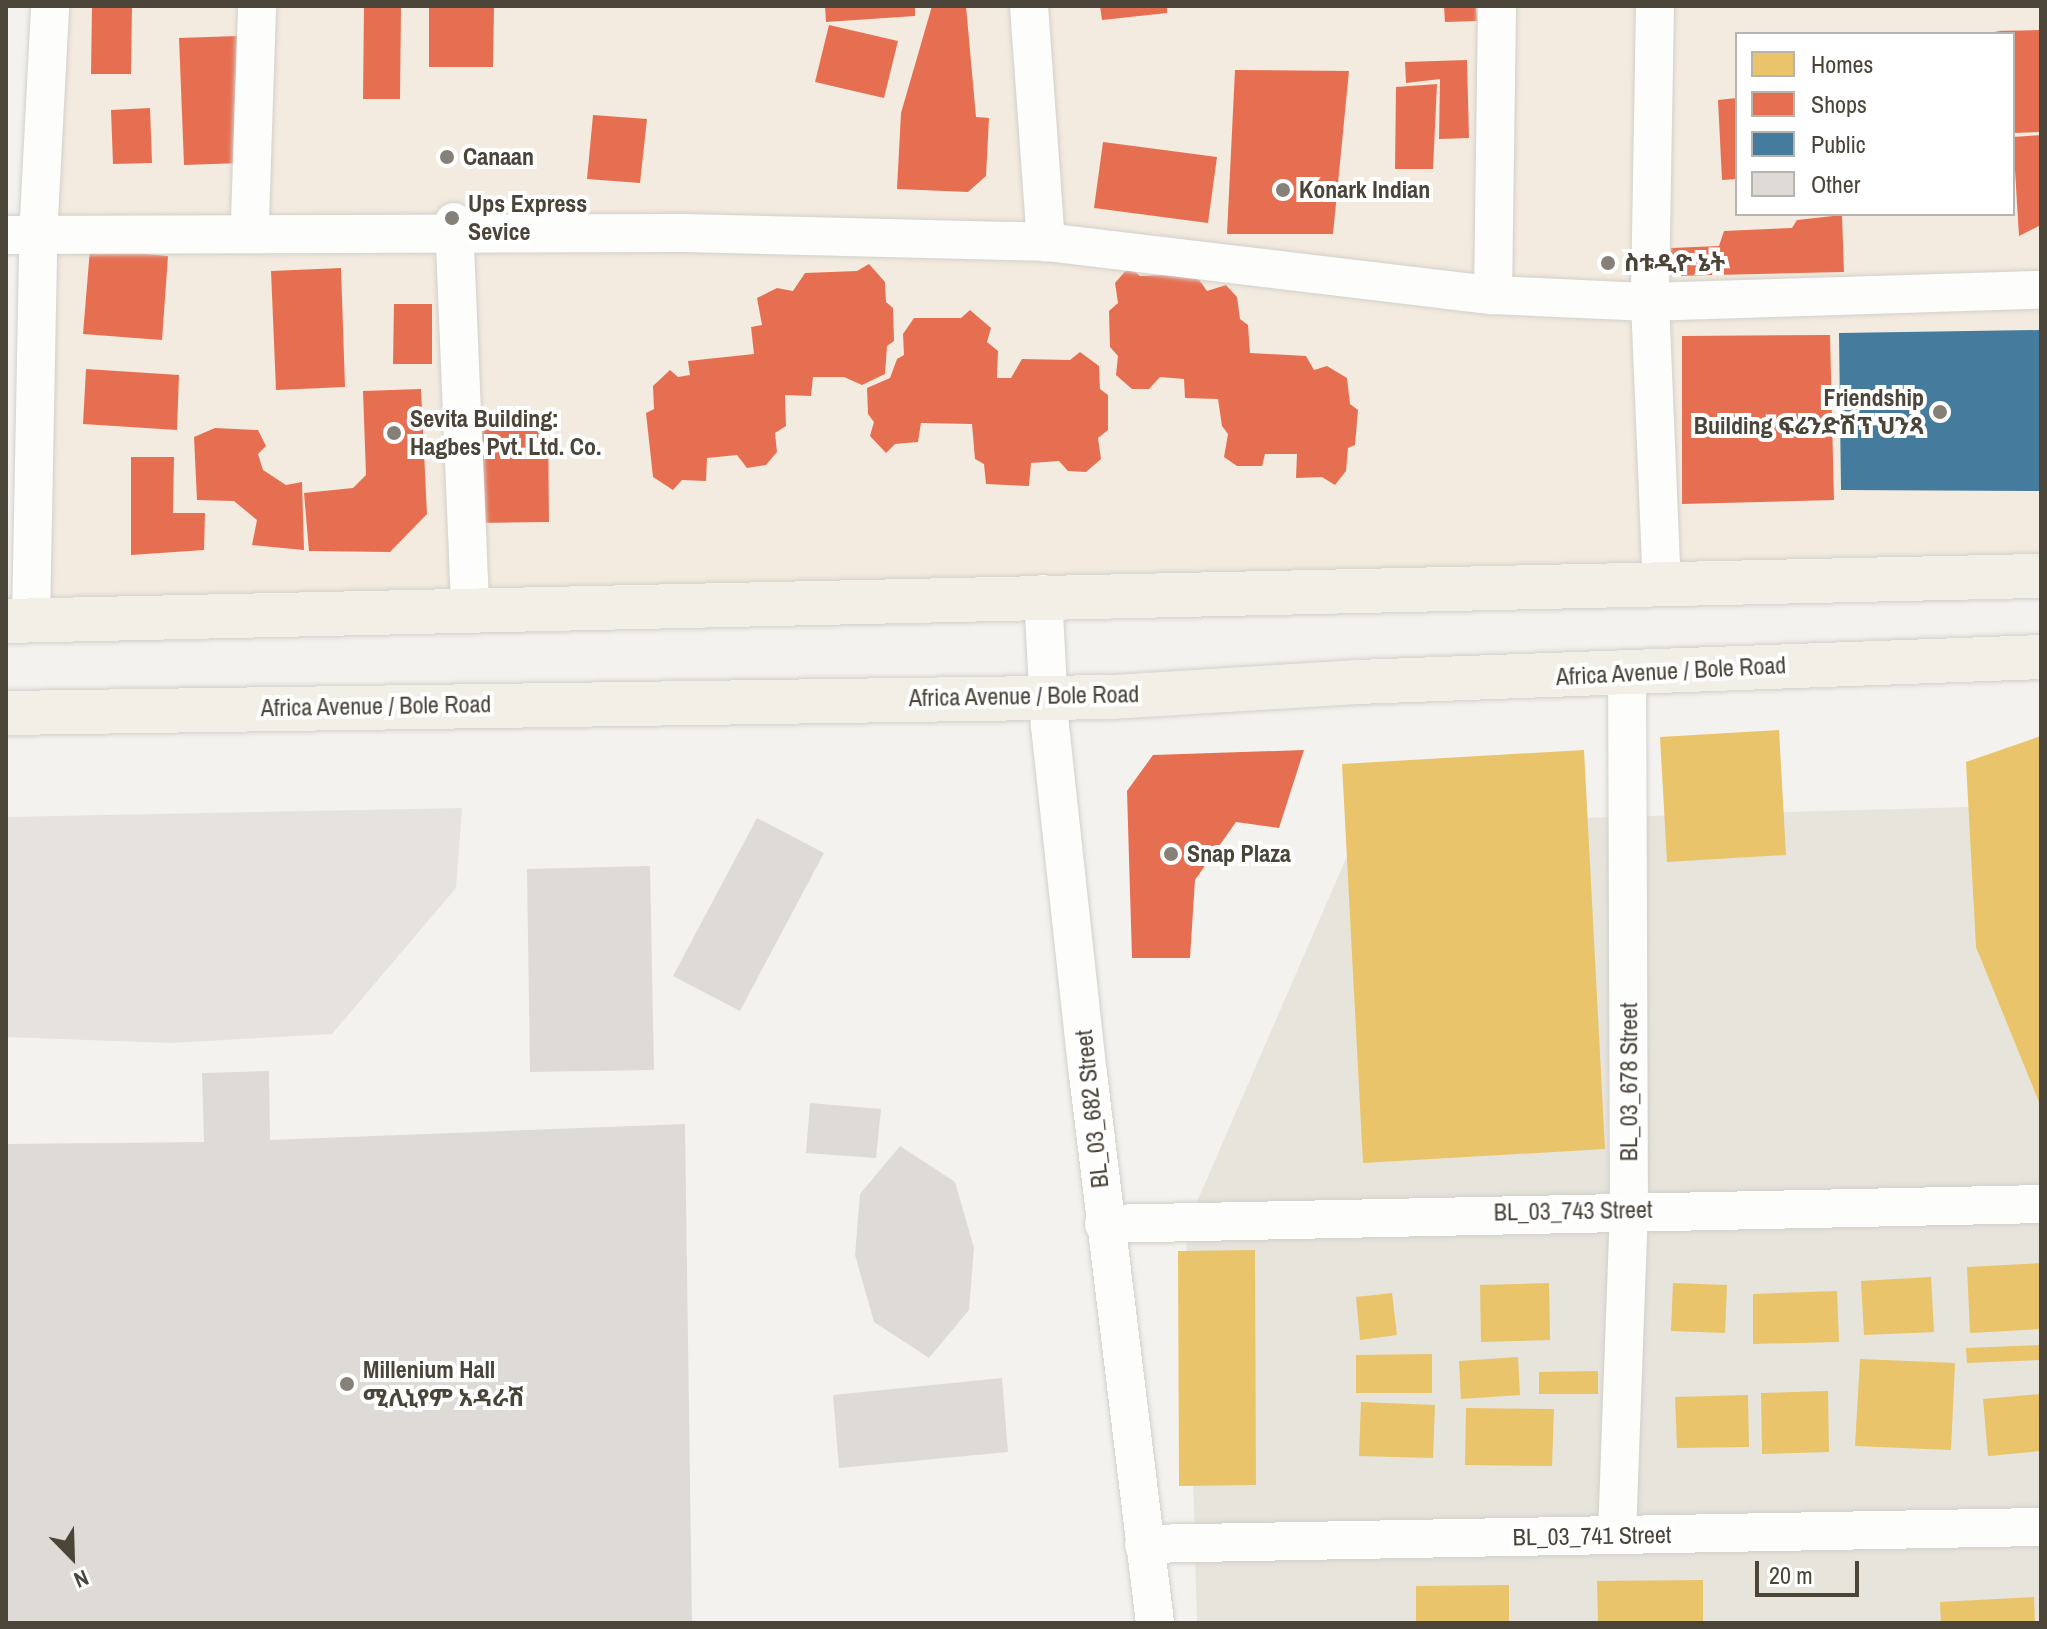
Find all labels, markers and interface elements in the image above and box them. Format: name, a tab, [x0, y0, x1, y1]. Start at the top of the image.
legend	[1735, 32, 2015, 216]
text: Homes	[1811, 48, 1873, 80]
text: Shops	[1811, 88, 1867, 120]
text: Public	[1811, 128, 1866, 160]
place label: Canaan	[463, 143, 534, 171]
marker: Canaan	[438, 148, 456, 166]
text: Other	[1811, 168, 1860, 200]
place label: Konark Indian	[1299, 176, 1430, 204]
marker: Konark Indian	[1274, 181, 1292, 199]
place label: Ups Express Sevice	[468, 190, 587, 246]
marker: Ups Express Sevice	[443, 209, 461, 227]
place label: ስቱዲዮ ኔት	[1624, 249, 1725, 277]
marker: ስቱዲዮ ኔት	[1599, 254, 1617, 272]
place label: Friendship Building ፍሬንድሽፕ ህንጻ	[1694, 384, 1924, 440]
marker: Friendship Building ፍሬንድሽፕ ህንጻ	[1931, 403, 1949, 421]
place label: Sevita Building: Hagbes Pvt. Ltd. Co.	[410, 405, 601, 461]
marker: Sevita Building: Hagbes Pvt. Ltd. Co.	[385, 424, 403, 442]
street label: Africa Avenue / Bole Road	[1555, 651, 1787, 691]
street label: Africa Avenue / Bole Road	[908, 680, 1140, 712]
street label: Africa Avenue / Bole Road	[260, 690, 492, 722]
place label: Snap Plaza	[1187, 840, 1291, 868]
marker: Snap Plaza	[1162, 845, 1180, 863]
street label: BL_03_678 Street	[1615, 1003, 1643, 1161]
street label: BL_03_682 Street	[1069, 1029, 1115, 1189]
street label: BL_03_743 Street	[1493, 1195, 1653, 1227]
place label: Millenium Hall ሚሊኒየም አዳራሽ	[363, 1356, 525, 1412]
marker: Millenium Hall ሚሊኒየም አዳራሽ	[338, 1375, 356, 1393]
north arrow	[32, 1517, 112, 1597]
street label: BL_03_741 Street	[1512, 1520, 1672, 1552]
scale bar	[1759, 1545, 1863, 1595]
text: 20 m	[1769, 1559, 1813, 1591]
text: N	[70, 1563, 93, 1595]

